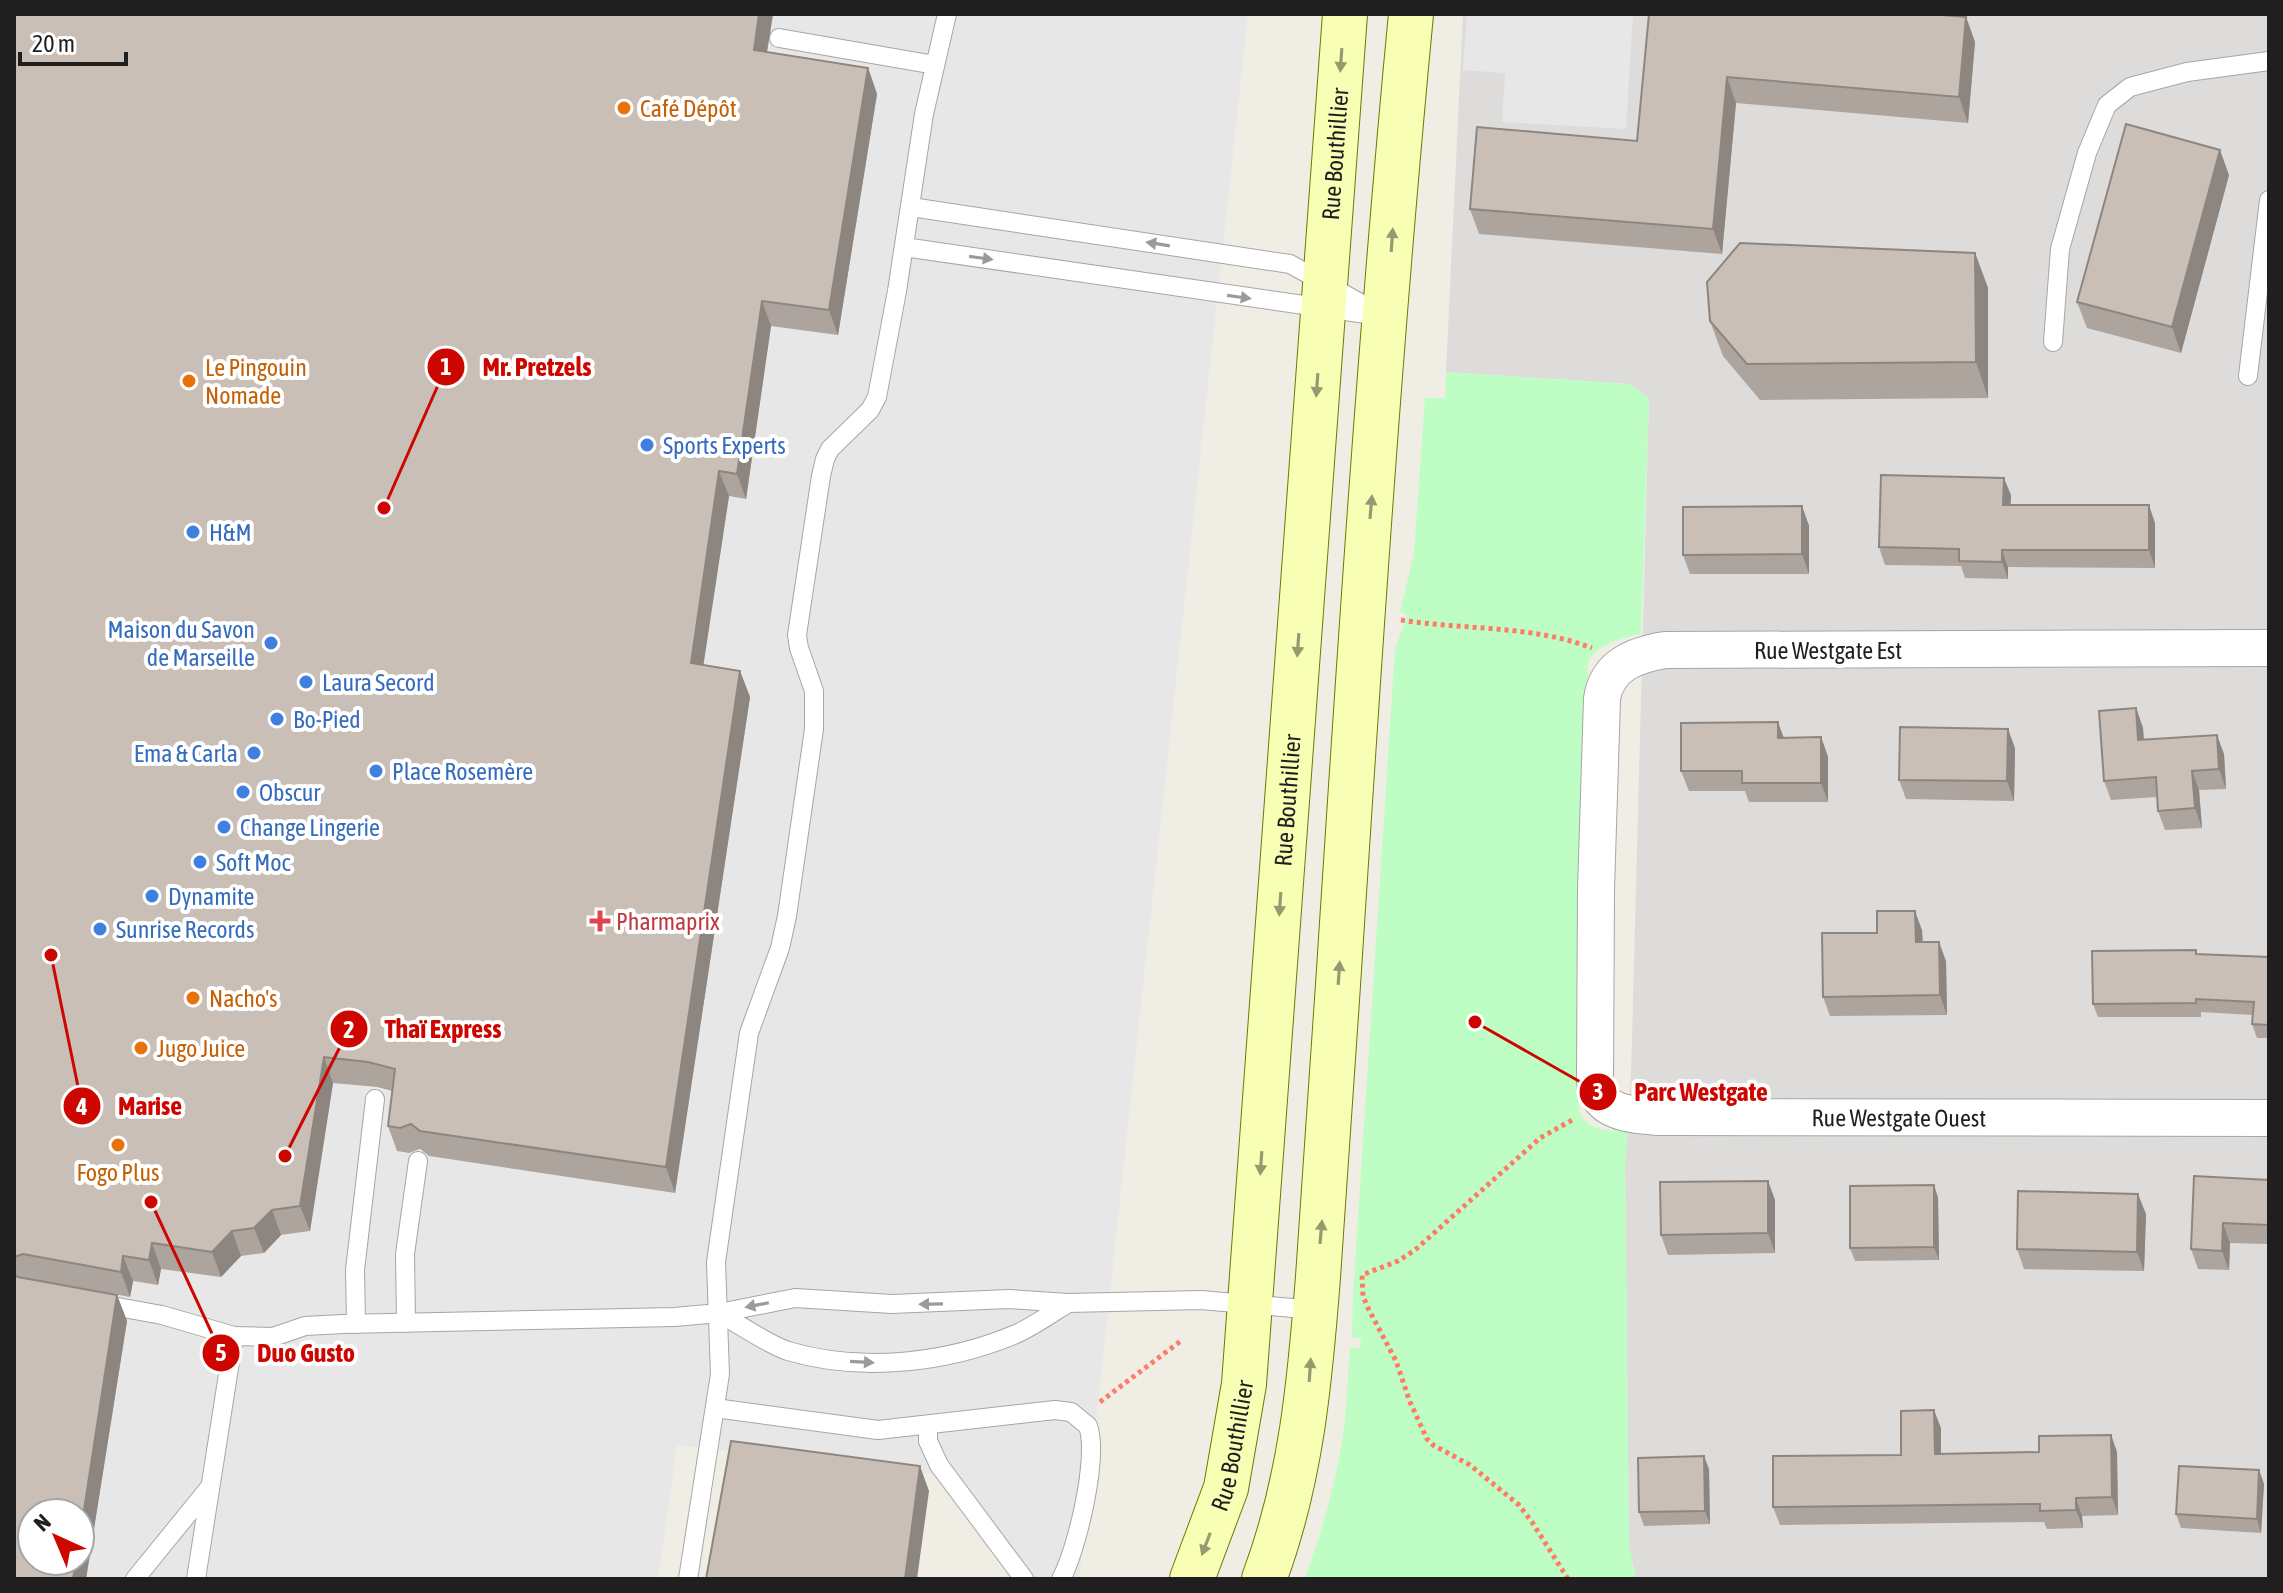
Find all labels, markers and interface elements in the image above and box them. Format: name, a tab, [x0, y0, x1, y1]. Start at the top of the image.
scale bar	[20, 16, 126, 66]
text: 20 m	[32, 30, 75, 57]
one-way arrow	[1334, 48, 1347, 73]
street label: Rue Bouthillier	[1316, 86, 1353, 221]
place label: Café Dépôt	[640, 95, 737, 122]
marker: Café Dépôt	[615, 99, 633, 117]
one-way arrow	[1386, 227, 1399, 252]
one-way arrow	[1145, 237, 1170, 250]
one-way arrow	[969, 252, 994, 265]
one-way arrow	[1227, 291, 1252, 304]
callout: Mr. Pretzels	[426, 342, 607, 392]
text: Mr. Pretzels	[483, 352, 591, 382]
text: 1	[440, 353, 452, 380]
place label: Le Pingouin Nomade	[205, 354, 307, 409]
marker: Le Pingouin Nomade	[180, 372, 198, 390]
one-way arrow	[1310, 373, 1323, 398]
place label: Sports Experts	[663, 432, 786, 459]
marker: Sports Experts	[638, 436, 656, 454]
one-way arrow	[1365, 494, 1378, 519]
place label: H&M	[209, 519, 252, 546]
marker: H&M	[184, 523, 202, 541]
place label: Maison du Savon de Marseille	[107, 616, 255, 671]
one-way arrow	[1291, 633, 1304, 658]
marker: Maison du Savon de Marseille	[262, 634, 280, 652]
street label: Rue Westgate Est	[1754, 637, 1902, 664]
place label: Laura Secord	[322, 669, 435, 696]
marker: Laura Secord	[297, 673, 315, 691]
place label: Bo-Pied	[293, 706, 361, 733]
marker: Bo-Pied	[268, 710, 286, 728]
street label: Rue Bouthillier	[1269, 732, 1305, 867]
place label: Ema & Carla	[134, 740, 238, 767]
marker: Ema & Carla	[245, 744, 263, 762]
place label: Place Rosemère	[392, 758, 533, 785]
marker: Place Rosemère	[367, 762, 385, 780]
place label: Obscur	[259, 779, 321, 806]
marker: Obscur	[234, 783, 252, 801]
place label: Change Lingerie	[240, 814, 380, 841]
marker: Change Lingerie	[215, 818, 233, 836]
place label: Soft Moc	[216, 849, 291, 876]
marker: Soft Moc	[191, 853, 209, 871]
place label: Dynamite	[168, 883, 255, 910]
marker: Dynamite	[143, 887, 161, 905]
one-way arrow	[1273, 892, 1286, 917]
place label: Pharmaprix	[616, 908, 720, 935]
marker: Pharmaprix	[591, 912, 609, 930]
place label: Sunrise Records	[116, 916, 254, 943]
marker: Sunrise Records	[91, 920, 109, 938]
one-way arrow	[1333, 960, 1346, 985]
place label: Nacho's	[209, 985, 278, 1012]
marker: Nacho's	[184, 989, 202, 1007]
callout: Thaï Express	[329, 1004, 518, 1054]
text: Thaï Express	[385, 1014, 501, 1044]
text: 2	[343, 1016, 355, 1043]
place label: Jugo Juice	[157, 1035, 245, 1062]
marker: Jugo Juice	[132, 1039, 150, 1057]
callout: Parc Westgate	[1578, 1067, 1783, 1117]
text: Parc Westgate	[1634, 1077, 1768, 1107]
text: 3	[1592, 1078, 1604, 1105]
callout: Marise	[62, 1081, 198, 1131]
text: Marise	[118, 1091, 182, 1121]
text: 4	[75, 1093, 88, 1120]
street label: Rue Westgate Ouest	[1812, 1104, 1986, 1131]
marker: Fogo Plus	[109, 1136, 127, 1154]
one-way arrow	[1254, 1151, 1267, 1176]
place label: Fogo Plus	[76, 1159, 160, 1186]
one-way arrow	[1315, 1220, 1328, 1245]
one-way arrow	[918, 1298, 943, 1310]
one-way arrow	[744, 1300, 769, 1312]
callout: Duo Gusto	[201, 1328, 370, 1378]
text: Duo Gusto	[257, 1338, 355, 1368]
text: 5	[215, 1339, 227, 1366]
one-way arrow	[850, 1355, 875, 1368]
one-way arrow	[1304, 1357, 1317, 1382]
street label: Rue Bouthillier	[1205, 1377, 1258, 1515]
north arrow	[16, 1497, 96, 1577]
text: N	[28, 1509, 56, 1536]
one-way arrow	[1199, 1532, 1212, 1556]

